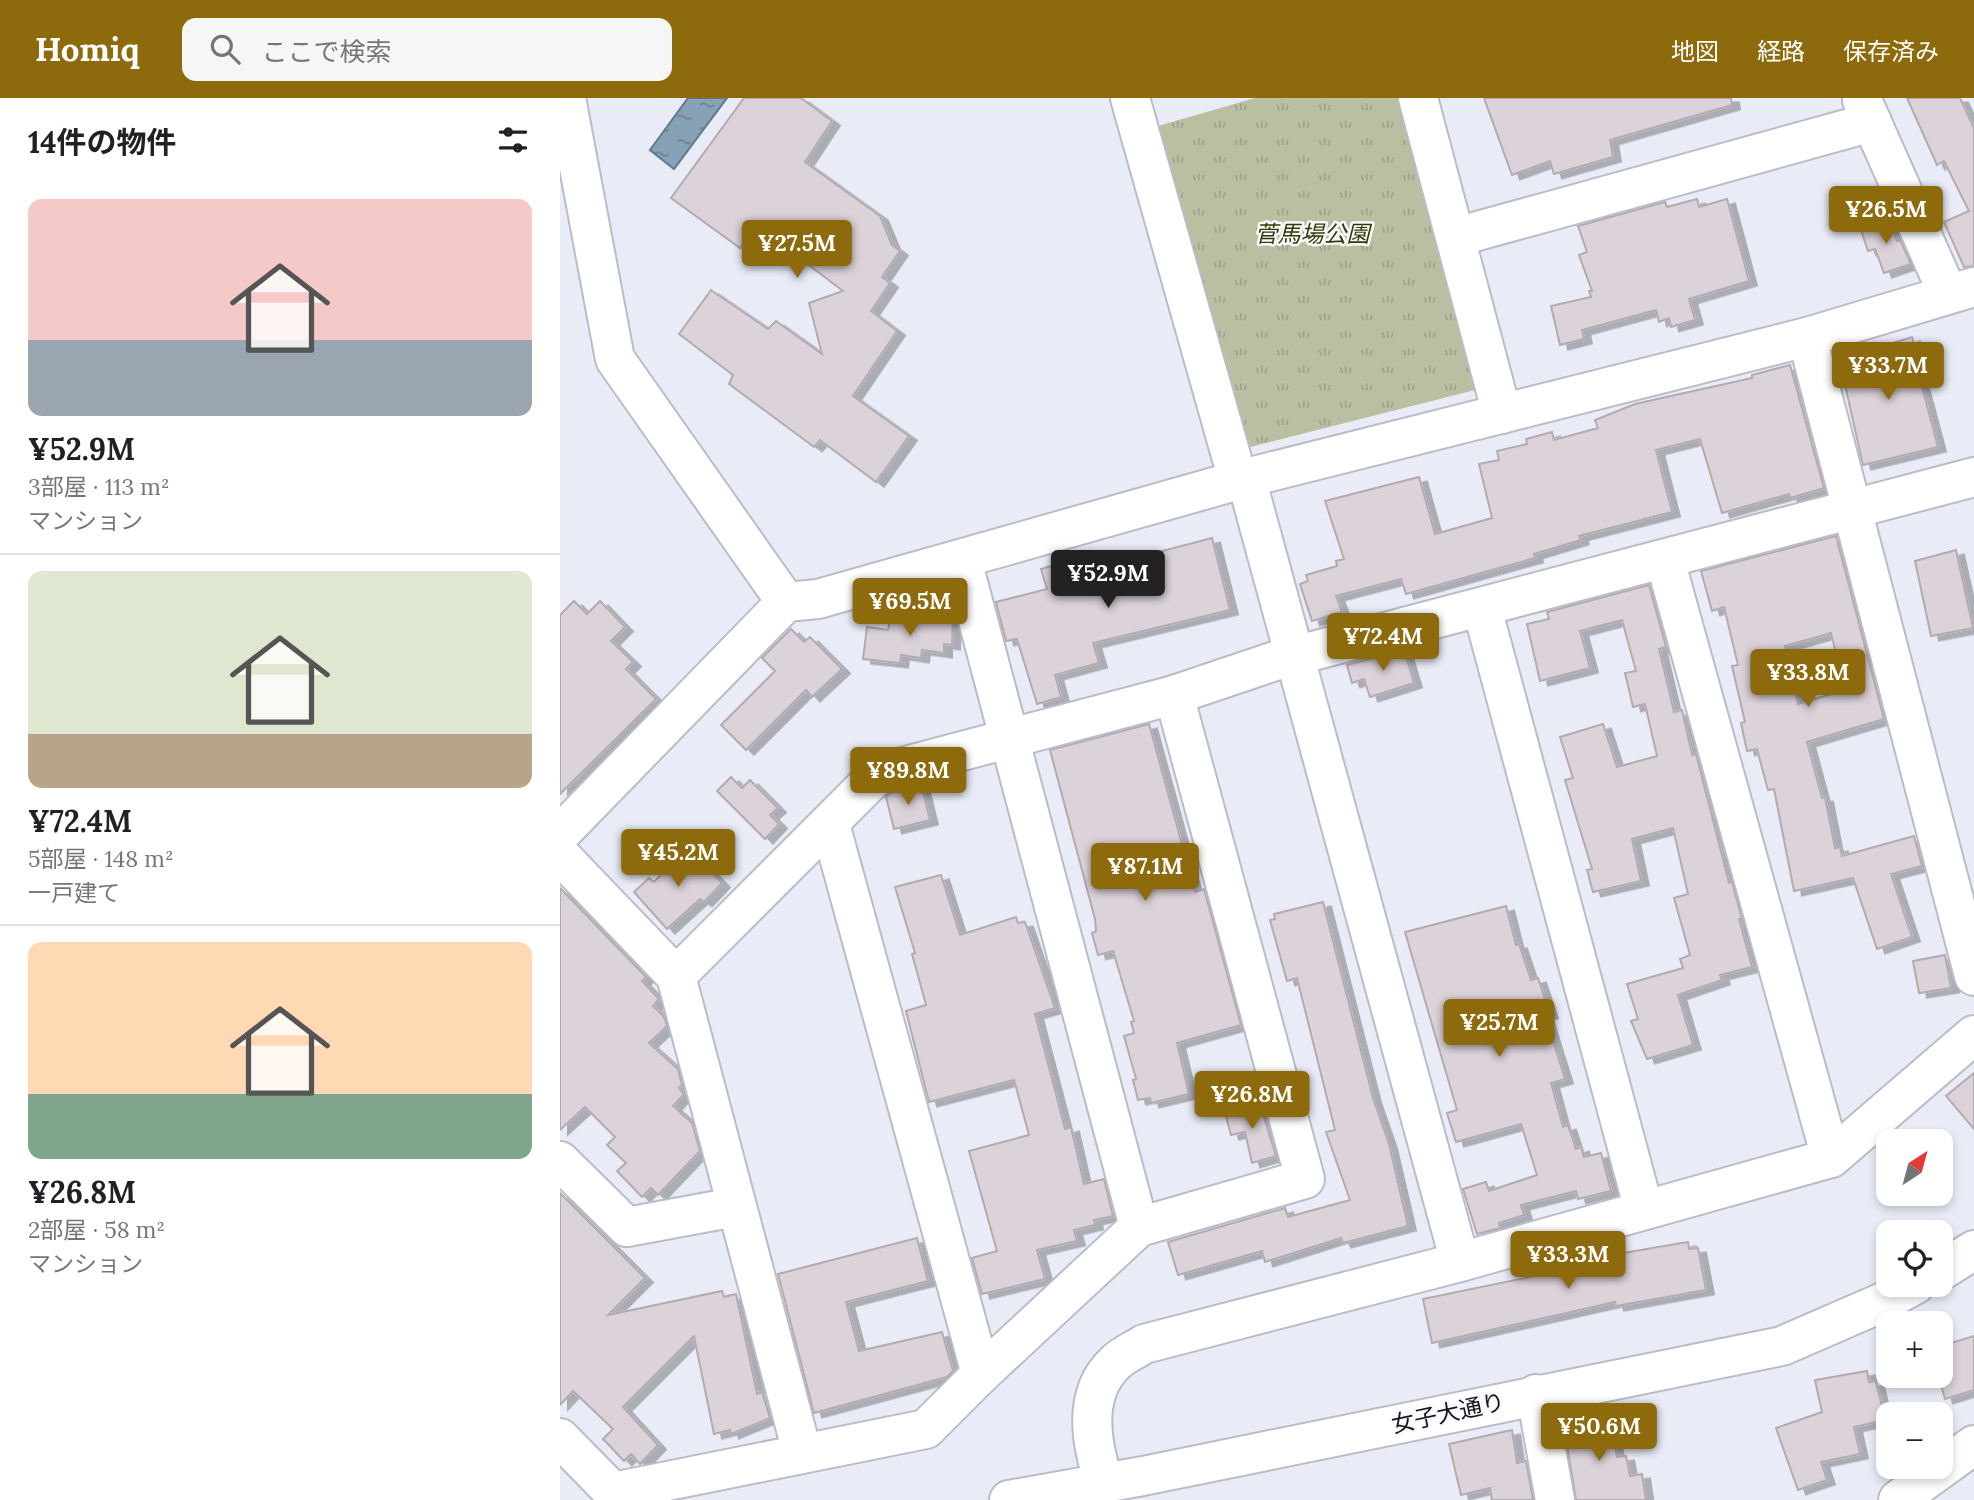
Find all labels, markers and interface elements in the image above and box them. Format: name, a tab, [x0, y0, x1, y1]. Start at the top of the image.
search box	[182, 18, 672, 81]
text: Homiq	[35, 28, 140, 70]
icon: search	[206, 30, 244, 68]
text: ここで検索	[262, 35, 392, 68]
text: 地図	[1671, 36, 1719, 67]
text: 経路	[1757, 36, 1805, 67]
text: 保存済み	[1843, 36, 1939, 67]
icon: filters	[494, 121, 532, 159]
text: 14件の物件	[28, 123, 177, 161]
pin: ¥26.5M	[1829, 186, 1943, 246]
text: ¥26.5M	[1845, 194, 1927, 223]
park label: 菅馬場公園	[1255, 219, 1373, 248]
pin: ¥27.5M	[740, 220, 854, 280]
text: ¥27.5M	[758, 228, 836, 257]
icon: home	[217, 245, 343, 371]
pin: ¥33.7M	[1831, 342, 1945, 402]
text: ¥33.7M	[1848, 350, 1928, 379]
text: ¥52.9M	[28, 430, 135, 468]
text: 3部屋 · 113 m²	[28, 472, 170, 501]
text: マンション	[28, 506, 143, 535]
pin: ¥52.9M	[1051, 550, 1165, 610]
text: ¥52.9M	[1067, 558, 1149, 587]
pin: ¥69.5M	[853, 578, 967, 638]
text: ¥69.5M	[869, 586, 951, 615]
pin: ¥72.4M	[1326, 614, 1440, 673]
icon: home	[217, 617, 343, 743]
text: ¥72.4M	[1343, 621, 1423, 650]
pin: ¥33.8M	[1751, 650, 1865, 709]
text: ¥33.8M	[1766, 657, 1850, 686]
pin: ¥89.8M	[851, 748, 965, 807]
text: ¥89.8M	[866, 755, 950, 784]
text: ¥72.4M	[28, 802, 132, 840]
pin: ¥45.2M	[621, 830, 735, 889]
text: ¥45.2M	[637, 837, 719, 866]
text: 5部屋 · 148 m²	[28, 844, 174, 873]
pin: ¥87.1M	[1088, 844, 1202, 903]
text: ¥87.1M	[1107, 851, 1183, 880]
text: 一戸建て	[28, 878, 120, 907]
icon: home	[217, 988, 343, 1114]
pin: ¥25.7M	[1442, 1000, 1556, 1059]
text: ¥25.7M	[1459, 1007, 1539, 1036]
pin: ¥26.8M	[1195, 1072, 1309, 1131]
text: ¥26.8M	[1211, 1079, 1293, 1108]
north arrow	[1876, 1129, 1953, 1206]
map controls	[1876, 1129, 1953, 1479]
text: ¥26.8M	[28, 1173, 136, 1211]
text: 2部屋 · 58 m²	[28, 1215, 165, 1244]
button: locate	[1876, 1220, 1953, 1297]
pin: ¥33.3M	[1511, 1232, 1625, 1291]
text: ¥33.3M	[1527, 1239, 1609, 1268]
text: マンション	[28, 1249, 143, 1278]
button: +	[1876, 1311, 1953, 1388]
street label: 女子大通り	[1389, 1386, 1507, 1439]
button: −	[1876, 1402, 1953, 1479]
pin: ¥50.6M	[1542, 1404, 1656, 1463]
text: ¥50.6M	[1557, 1411, 1641, 1440]

